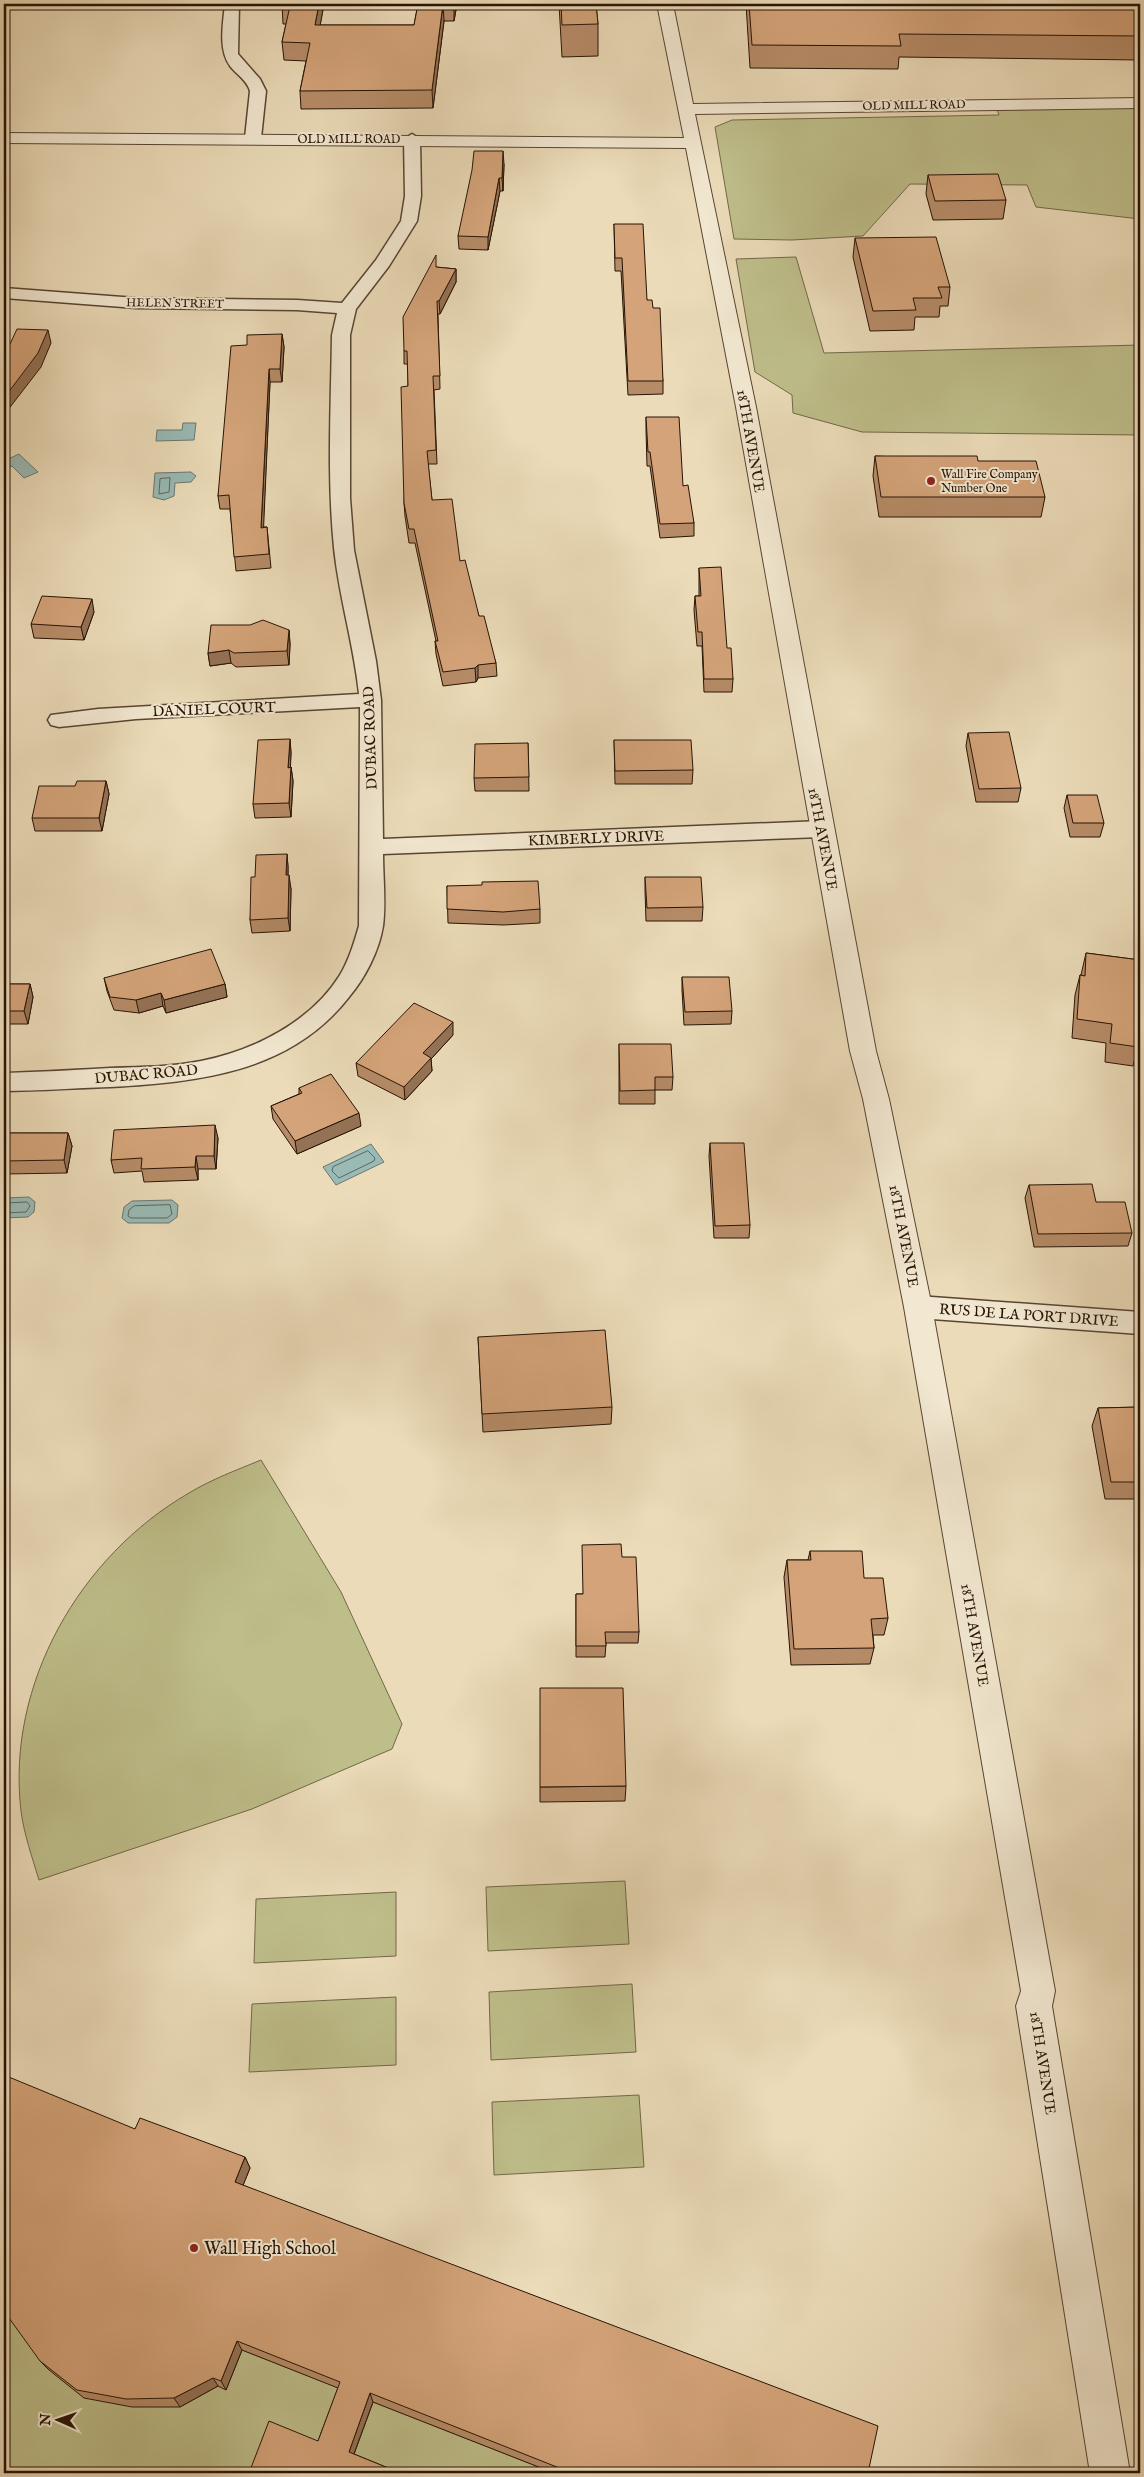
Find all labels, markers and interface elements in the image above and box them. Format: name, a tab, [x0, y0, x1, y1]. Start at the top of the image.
street label: OLD MILL ROAD	[862, 97, 966, 114]
street label: OLD MILL ROAD	[297, 132, 401, 147]
street label: HELEN STREET	[126, 295, 224, 312]
street label: 18TH AVENUE	[732, 388, 769, 494]
place label: Wall Fire Company Number One	[941, 467, 1038, 496]
marker: Wall Fire Company Number One	[925, 475, 937, 487]
street label: DUBAC ROAD	[359, 686, 382, 790]
street label: DANIEL COURT	[152, 698, 276, 721]
street label: 18TH AVENUE	[803, 786, 842, 892]
street label: KIMBERLY DRIVE	[527, 827, 665, 850]
street label: DUBAC ROAD	[93, 1061, 199, 1088]
street label: 18TH AVENUE	[884, 1183, 923, 1289]
street label: RUS DE LA PORT DRIVE	[938, 1300, 1119, 1331]
street label: 18TH AVENUE	[956, 1582, 993, 1688]
street label: 18TH AVENUE	[1025, 2010, 1060, 2116]
place label: Wall High School	[204, 2238, 336, 2261]
marker: Wall High School	[188, 2242, 200, 2254]
north arrow	[32, 2394, 82, 2444]
text: N	[37, 2413, 55, 2427]

